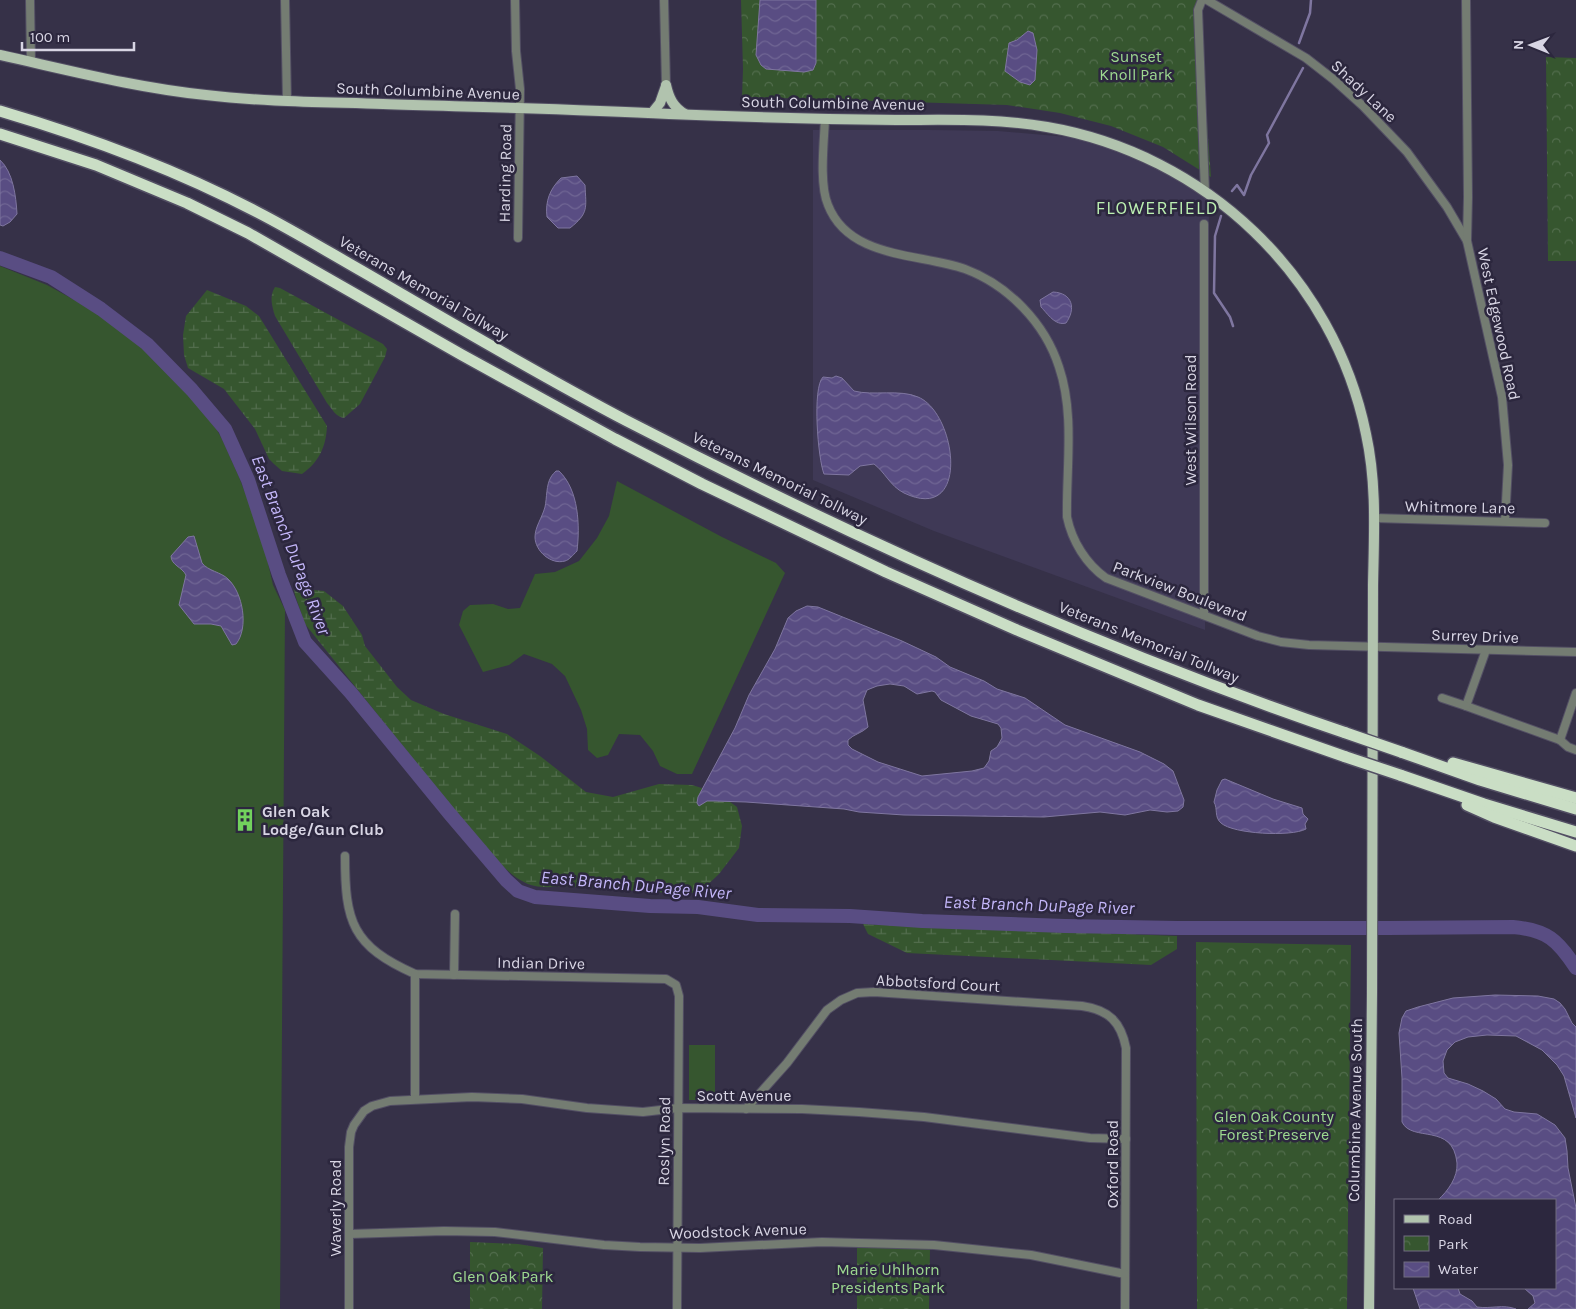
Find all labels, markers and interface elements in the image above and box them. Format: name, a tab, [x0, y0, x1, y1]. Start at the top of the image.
scale bar	[22, 20, 135, 52]
north arrow	[1506, 20, 1556, 70]
text: 100 m	[30, 28, 70, 46]
text: N	[1510, 40, 1527, 50]
park label: Sunset Knoll Park	[1099, 47, 1173, 84]
street label: Shady Lane	[1327, 56, 1401, 126]
street label: South Columbine Avenue	[336, 78, 520, 104]
street label: South Columbine Avenue	[741, 92, 925, 114]
street label: Harding Road	[495, 123, 515, 223]
district label: FLOWERFIELD	[1096, 197, 1218, 219]
street label: Veterans Memorial Tollway	[336, 232, 513, 345]
street label: West Edgewood Road	[1474, 246, 1524, 402]
street label: West Wilson Road	[1181, 354, 1200, 486]
street label: Veterans Memorial Tollway	[689, 427, 871, 529]
water label: East Branch DuPage River	[246, 452, 336, 639]
street label: Whitmore Lane	[1405, 497, 1515, 517]
street label: Parkview Boulevard	[1110, 557, 1250, 625]
street label: Veterans Memorial Tollway	[1056, 597, 1242, 687]
street label: Surrey Drive	[1431, 625, 1519, 647]
place label: Glen Oak Lodge/Gun Club	[262, 802, 384, 839]
building icon: Glen Oak Lodge/Gun Club	[232, 807, 258, 833]
water label: East Branch DuPage River	[540, 866, 733, 904]
water label: East Branch DuPage River	[943, 891, 1136, 919]
street label: Indian Drive	[497, 953, 585, 973]
street label: Abbotsford Court	[875, 970, 1001, 996]
street label: Columbine Avenue South	[1344, 1018, 1366, 1202]
street label: Scott Avenue	[696, 1086, 792, 1105]
street label: Roslyn Road	[654, 1096, 674, 1186]
park label: Glen Oak County Forest Preserve	[1214, 1107, 1334, 1144]
street label: Oxford Road	[1103, 1120, 1122, 1208]
street label: Waverly Road	[326, 1159, 345, 1257]
legend	[1394, 1199, 1556, 1289]
text: Road	[1438, 1210, 1473, 1228]
street label: Woodstock Avenue	[669, 1219, 807, 1243]
text: Park	[1438, 1235, 1468, 1253]
park label: Marie Uhlhorn Presidents Park	[831, 1260, 945, 1297]
text: Water	[1438, 1260, 1479, 1278]
park label: Glen Oak Park	[453, 1267, 553, 1286]

